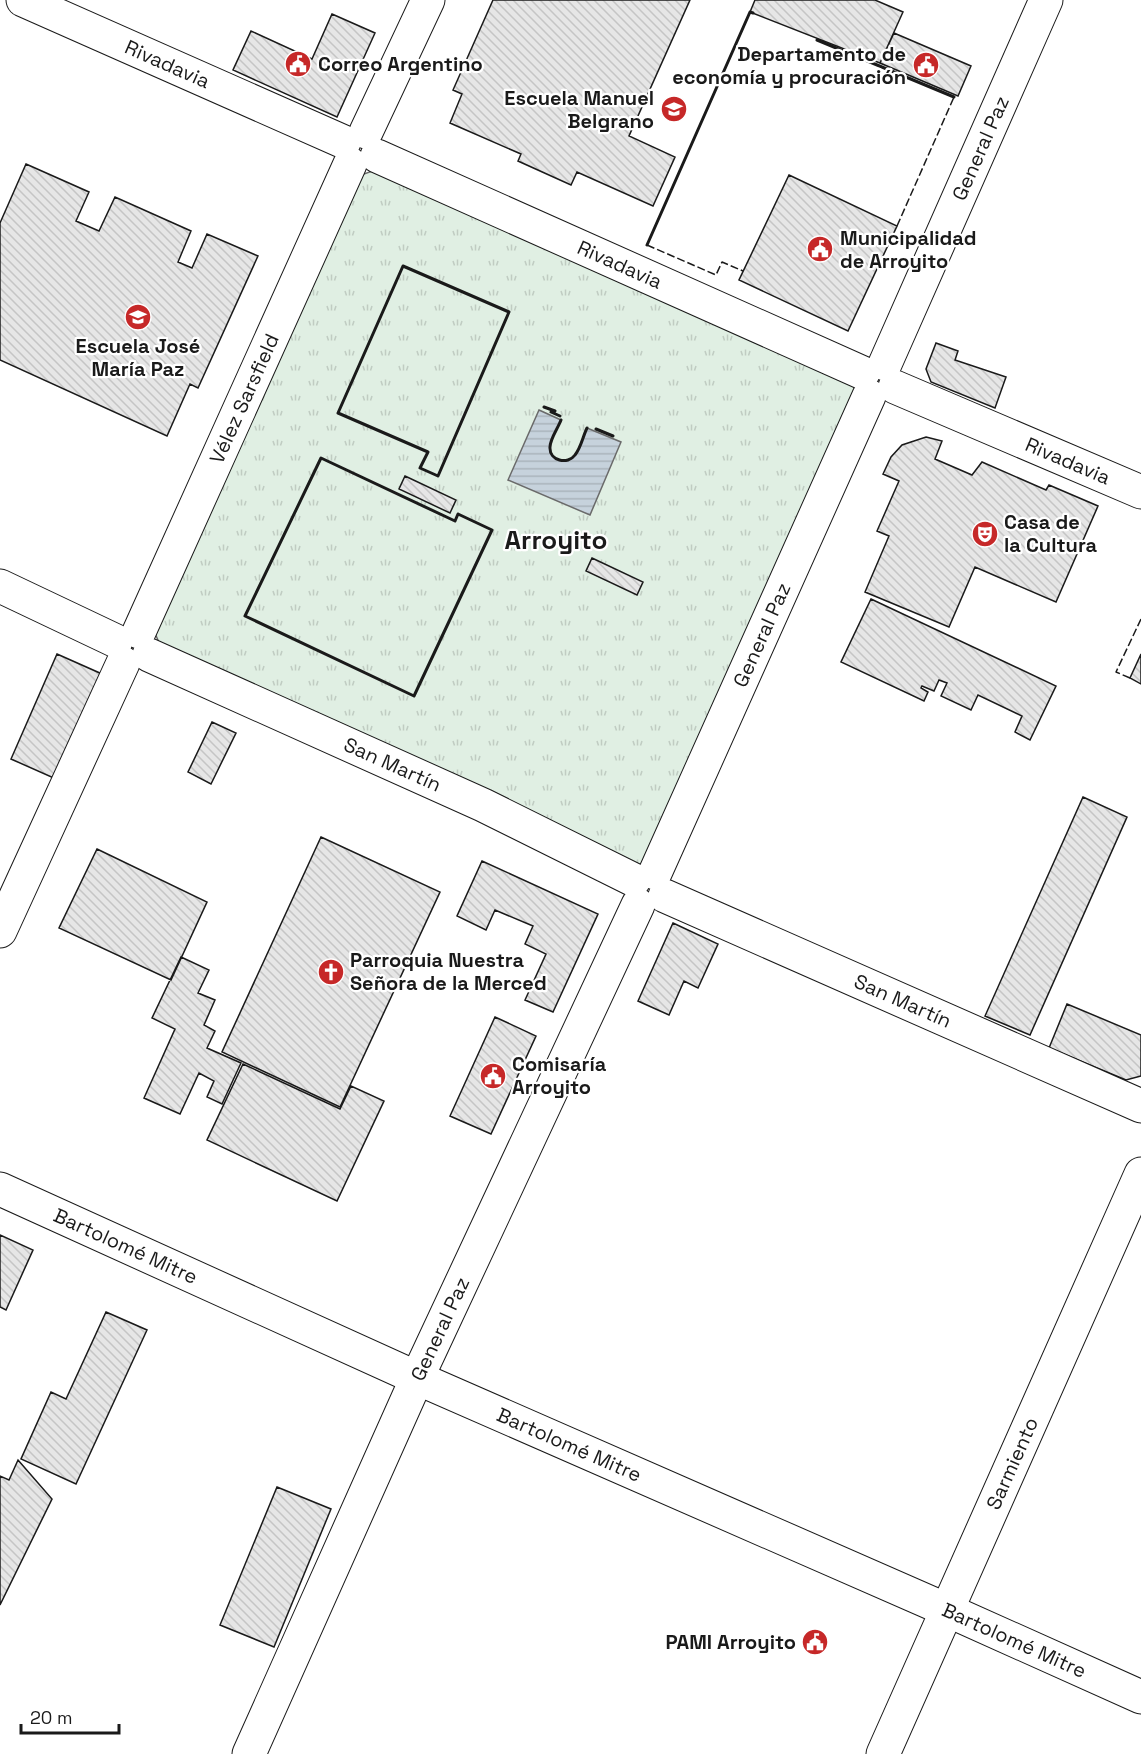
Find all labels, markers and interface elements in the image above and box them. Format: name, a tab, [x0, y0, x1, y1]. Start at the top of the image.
street label: Rivadavia	[121, 34, 214, 94]
place label: Departamento de economía y procuración	[672, 41, 906, 90]
public building icon: Correo Argentino	[283, 49, 313, 79]
public building icon: Departamento de economía y procuración	[911, 50, 941, 80]
place label: Correo Argentino	[318, 51, 483, 77]
place label: Escuela Manuel Belgrano	[504, 85, 654, 134]
street label: General Paz	[946, 92, 1015, 204]
school or university icon: Escuela Manuel Belgrano	[659, 94, 689, 124]
place label: Municipalidad de Arroyito	[840, 225, 976, 274]
street label: Rivadavia	[573, 234, 666, 295]
public building icon: Municipalidad de Arroyito	[805, 234, 835, 264]
school or university icon: Escuela José María Paz	[123, 302, 153, 332]
street label: Vélez Sarsfield	[204, 330, 285, 468]
place label: Escuela José María Paz	[76, 333, 200, 382]
street label: Rivadavia	[1021, 431, 1115, 490]
place label: Casa de la Cultura	[1004, 509, 1098, 558]
theatre icon: Casa de la Cultura	[970, 519, 1000, 549]
district label: Arroyito	[505, 523, 607, 557]
street label: General Paz	[727, 579, 797, 691]
street label: San Martín	[340, 731, 445, 798]
place label: Parroquia Nuestra Señora de la Merced	[350, 947, 547, 996]
church icon: Parroquia Nuestra Señora de la Merced	[316, 957, 346, 987]
street label: San Martín	[850, 968, 956, 1034]
place label: Comisaría Arroyito	[512, 1051, 607, 1100]
public building icon: Comisaría Arroyito	[478, 1061, 508, 1091]
street label: Bartolomé Mitre	[50, 1202, 202, 1290]
street label: General Paz	[405, 1273, 475, 1385]
street label: Bartolomé Mitre	[493, 1402, 646, 1488]
street label: Sarmiento	[980, 1413, 1044, 1514]
street label: Bartolomé Mitre	[938, 1596, 1090, 1684]
public building icon: PAMI Arroyito	[800, 1627, 830, 1657]
place label: PAMI Arroyito	[666, 1629, 796, 1655]
scale bar	[21, 1697, 118, 1735]
text: 20 m	[30, 1706, 73, 1729]

